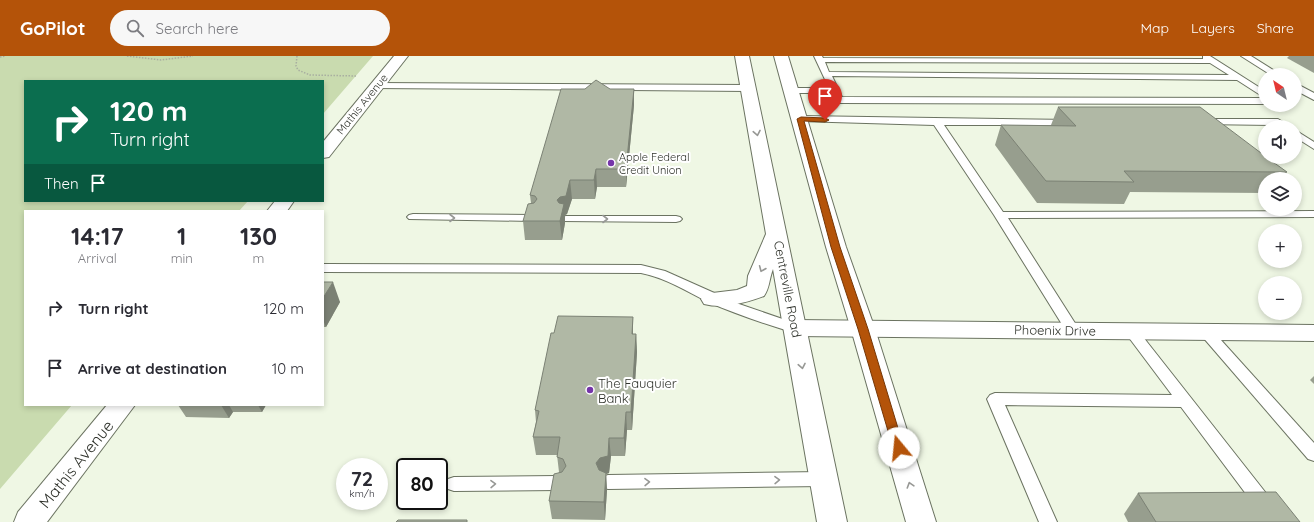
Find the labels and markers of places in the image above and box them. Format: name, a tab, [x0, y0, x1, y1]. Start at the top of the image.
pin	[808, 79, 842, 120]
place label: Apple Federal Credit Union	[619, 150, 690, 177]
marker: Apple Federal Credit Union	[606, 158, 616, 168]
place label: The Fauquier Bank	[598, 375, 677, 406]
marker: The Fauquier Bank	[585, 385, 595, 395]

